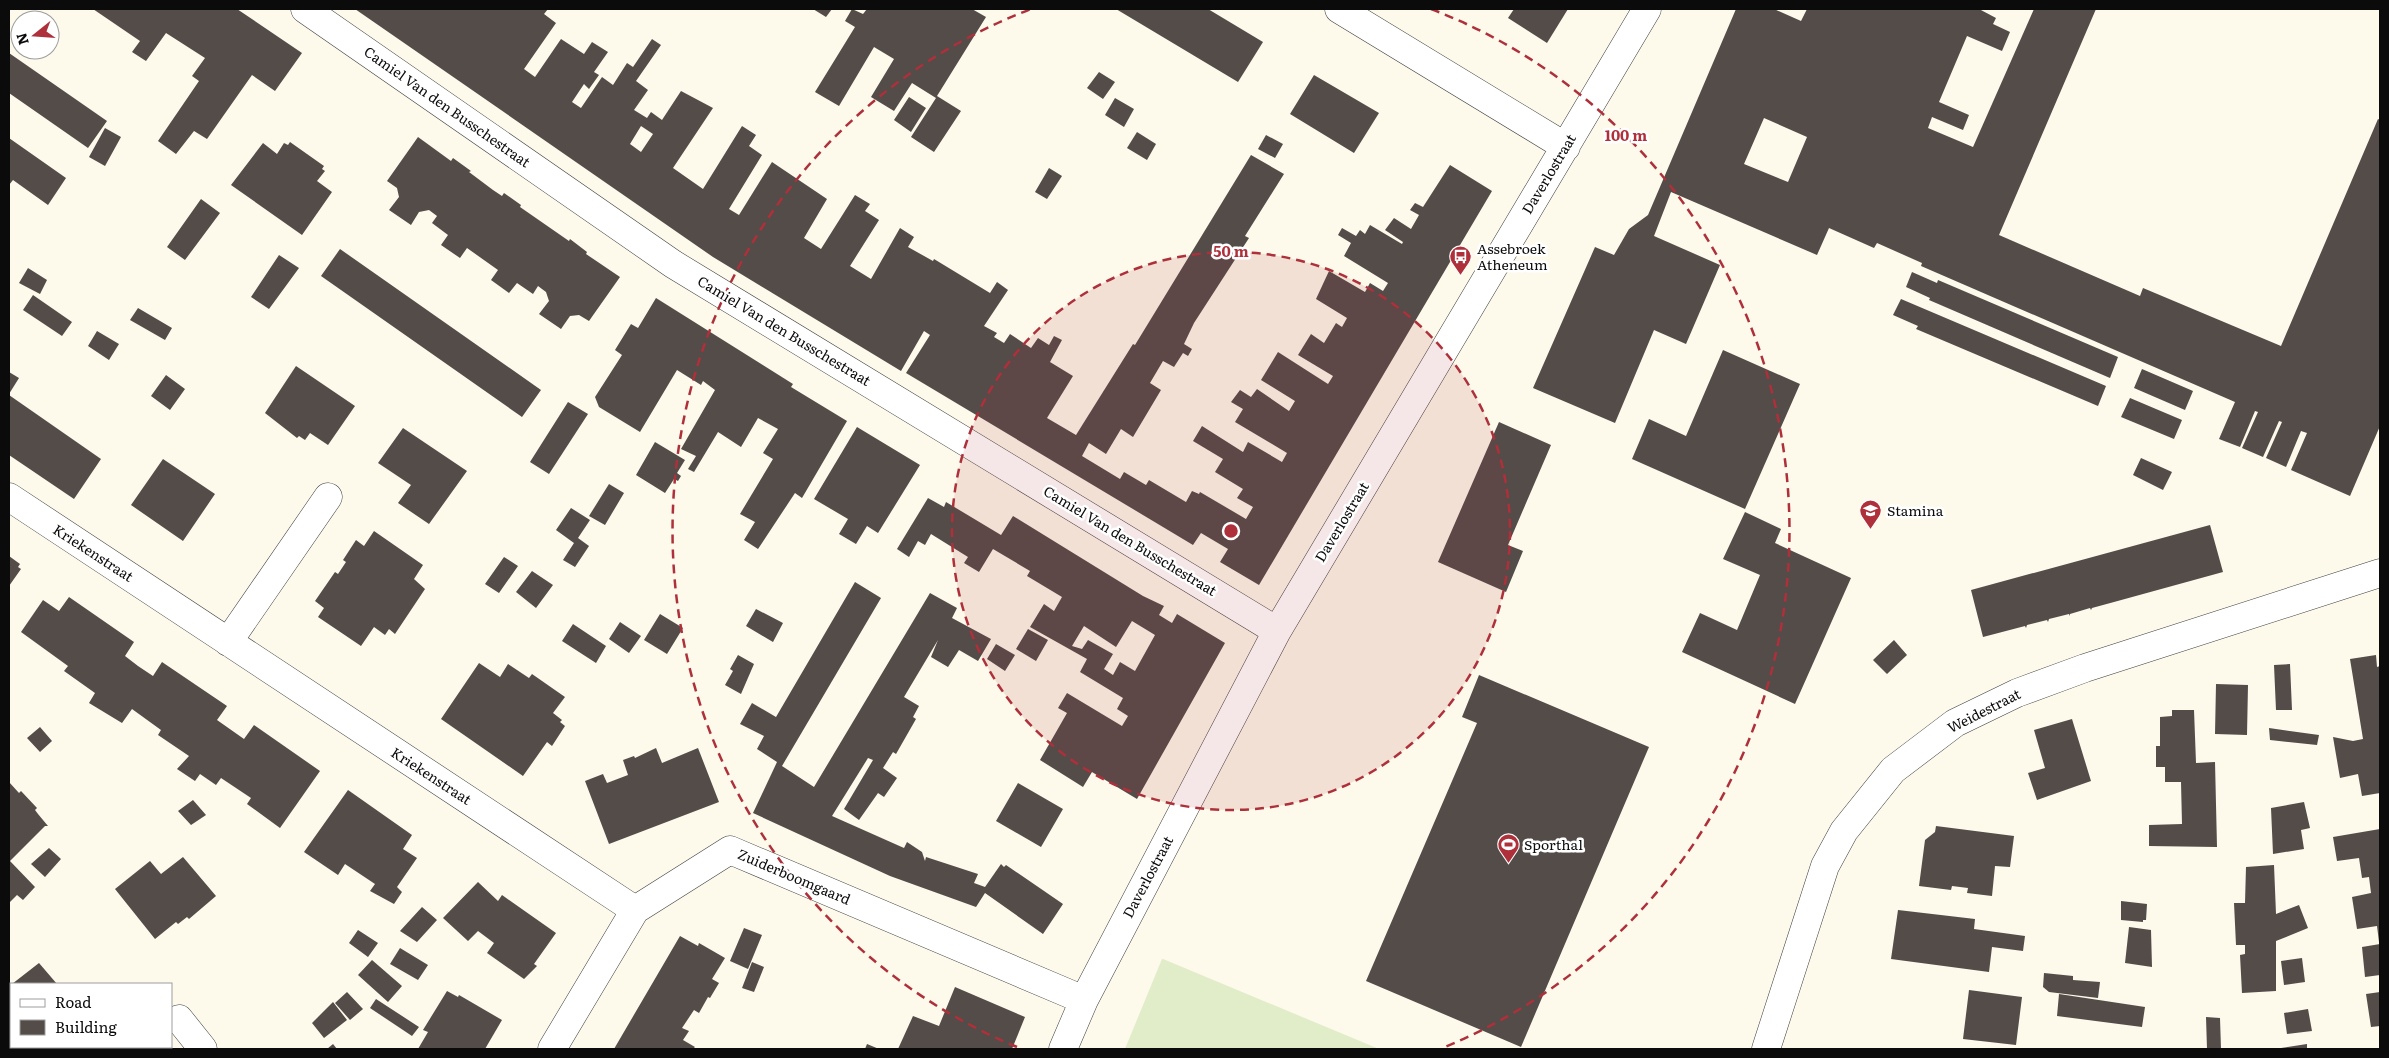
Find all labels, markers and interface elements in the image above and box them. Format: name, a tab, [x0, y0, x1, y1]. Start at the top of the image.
north arrow	[10, 10, 60, 60]
text: N	[10, 30, 33, 48]
street label: Camiel Van den Busschestraat	[360, 41, 535, 172]
text: 100 m	[1605, 123, 1647, 146]
street label: Daverlostraat	[1516, 129, 1580, 217]
place label: Assebroek Atheneum	[1477, 238, 1548, 274]
text: 50 m	[1213, 239, 1249, 262]
bus stop icon: Assebroek Atheneum	[1449, 245, 1473, 276]
street label: Camiel Van den Busschestraat	[694, 270, 875, 390]
street label: Daverlostraat	[1309, 477, 1373, 565]
street label: Camiel Van den Busschestraat	[1040, 480, 1221, 600]
school or university icon: Stamina	[1859, 499, 1883, 530]
place label: Stamina	[1887, 500, 1944, 520]
street label: Kriekenstraat	[49, 519, 138, 586]
centre of rings	[1222, 522, 1240, 540]
street label: Weidestraat	[1943, 683, 2024, 737]
street label: Kriekenstraat	[387, 742, 476, 809]
street label: Daverlostraat	[1117, 832, 1177, 921]
sports icon: Sporthal	[1496, 833, 1520, 864]
place label: Sporthal	[1524, 834, 1583, 854]
street label: Zuiderboomgaard	[735, 843, 854, 909]
legend	[10, 983, 172, 1048]
text: Road	[55, 990, 91, 1013]
text: Building	[55, 1015, 117, 1038]

